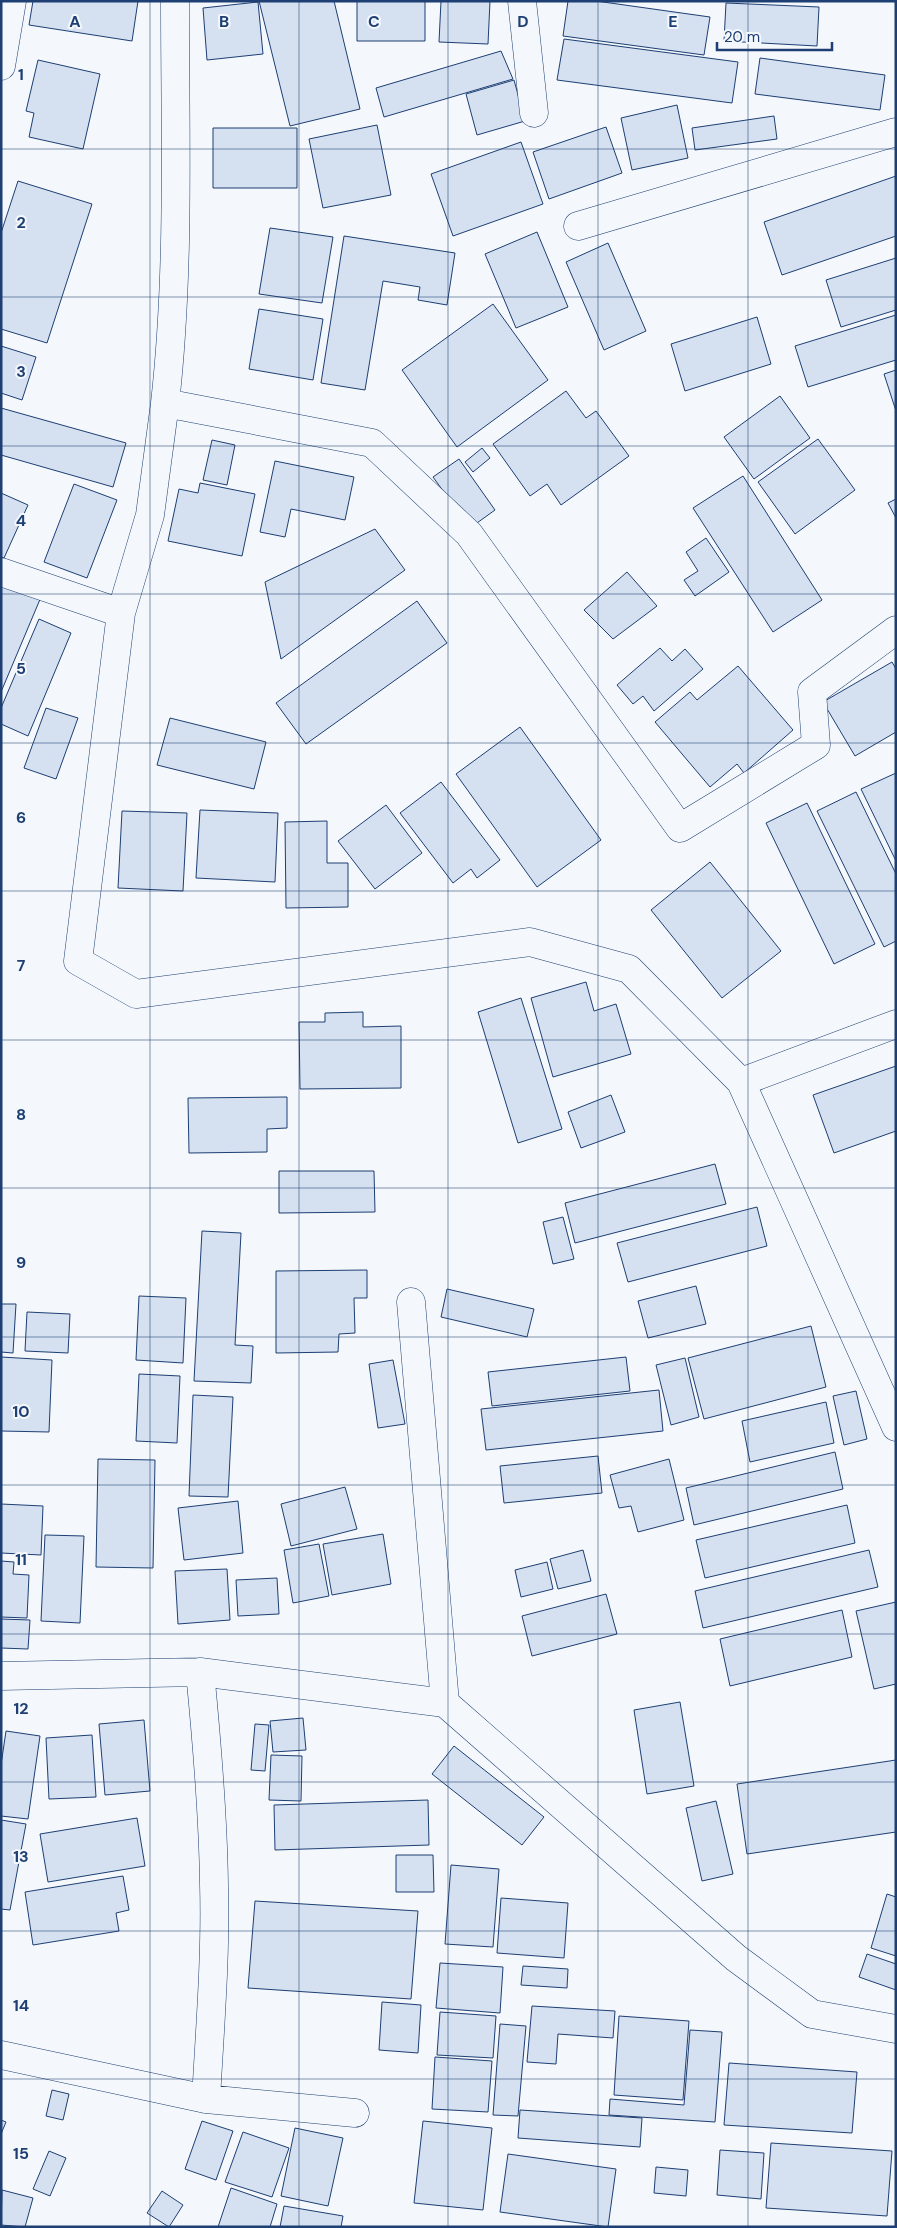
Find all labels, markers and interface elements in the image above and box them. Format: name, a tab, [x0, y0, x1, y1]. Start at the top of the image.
text: A	[69, 11, 81, 32]
text: B	[219, 11, 229, 32]
text: C	[368, 11, 380, 32]
text: D	[517, 11, 529, 32]
text: E	[668, 11, 678, 32]
scale bar	[717, 20, 832, 52]
text: 20 m	[724, 27, 760, 47]
text: 1	[18, 64, 24, 85]
text: 2	[16, 212, 26, 233]
text: 3	[16, 361, 26, 382]
text: 4	[16, 510, 26, 531]
text: 5	[16, 658, 26, 679]
text: 6	[16, 807, 26, 828]
text: 7	[17, 955, 26, 976]
text: 8	[16, 1104, 26, 1125]
text: 9	[16, 1252, 26, 1273]
text: 10	[12, 1401, 30, 1422]
text: 11	[15, 1549, 27, 1570]
text: 12	[13, 1698, 29, 1719]
text: 13	[13, 1846, 29, 1867]
text: 14	[13, 1995, 29, 2016]
text: 15	[13, 2143, 29, 2164]

